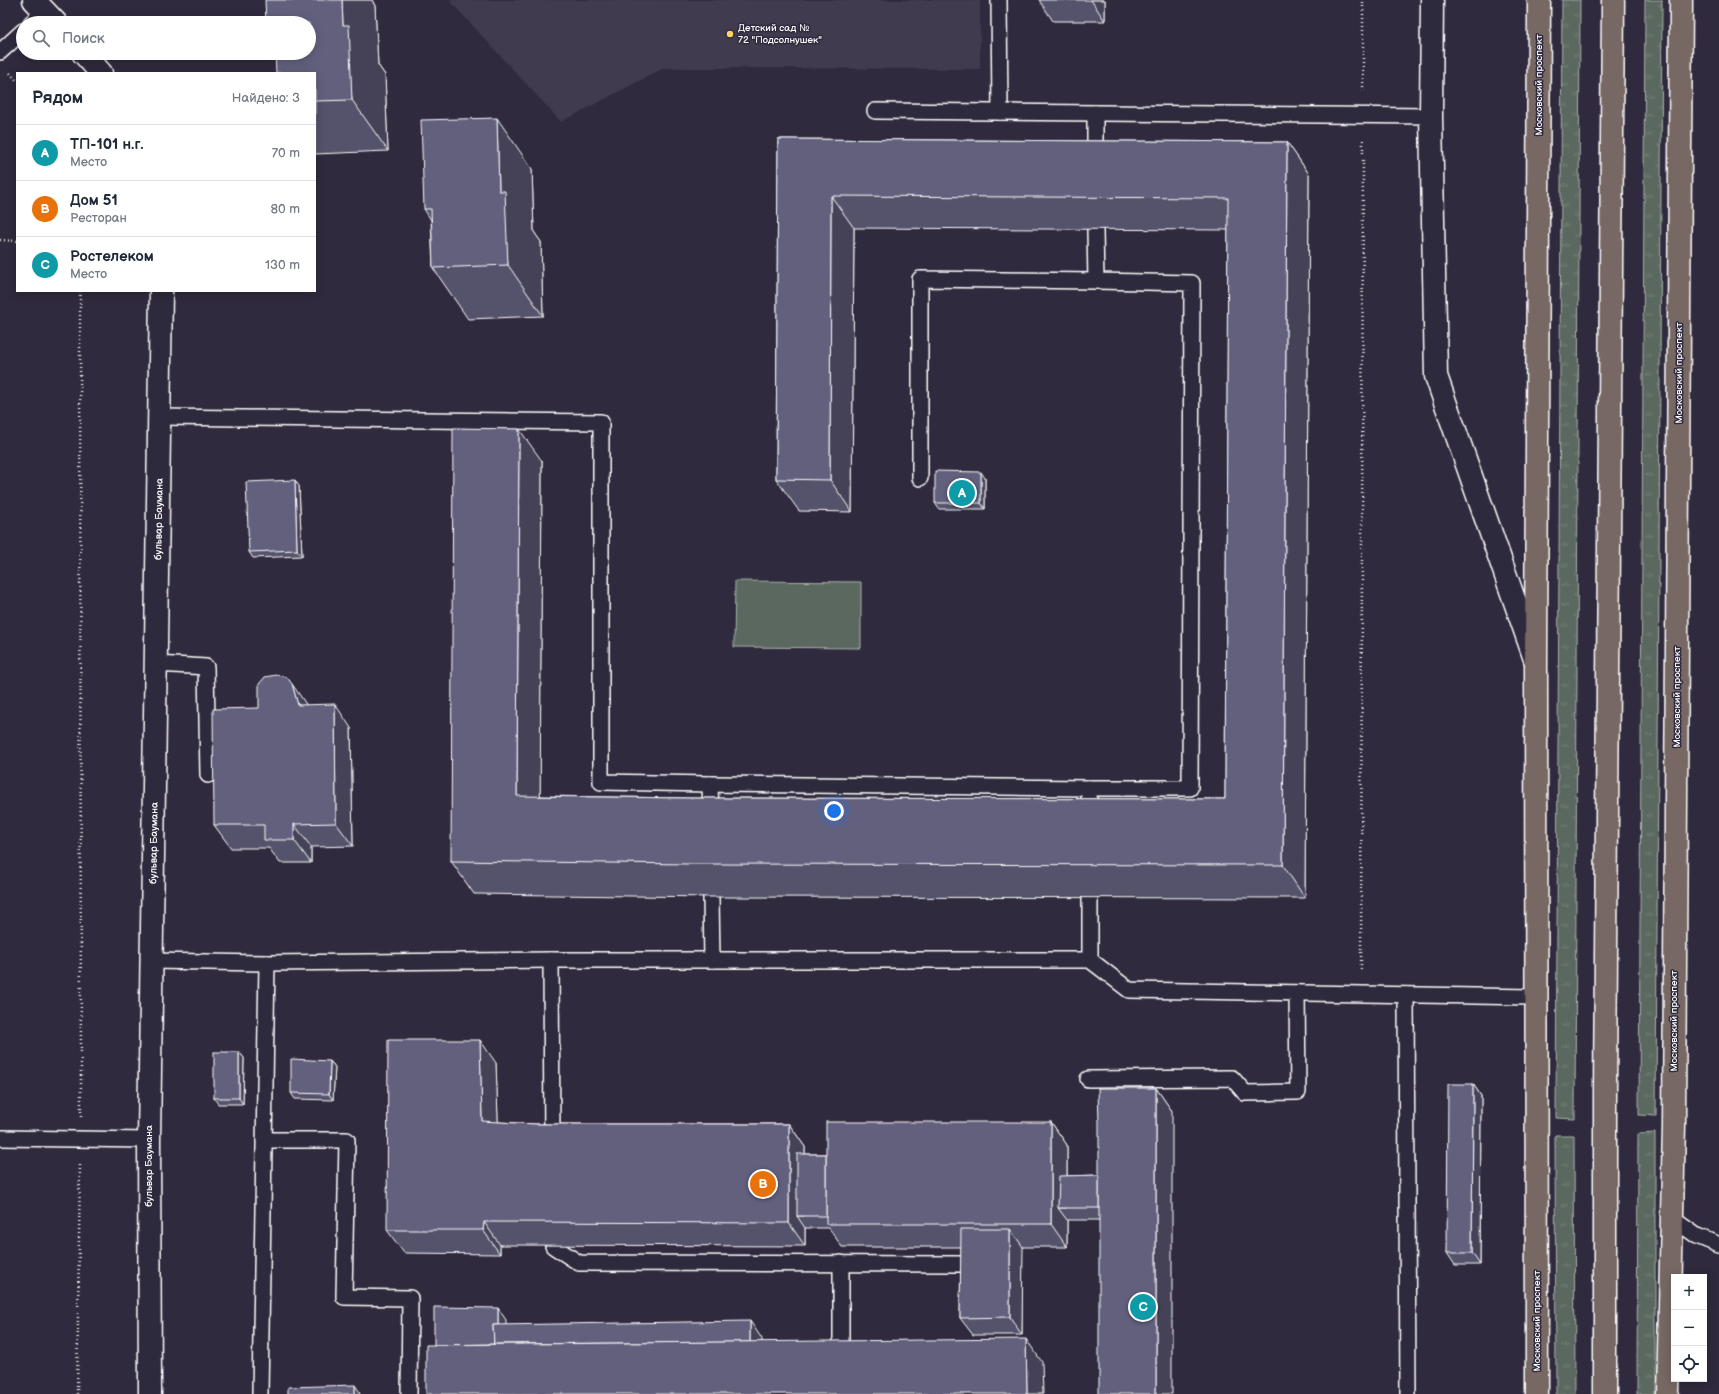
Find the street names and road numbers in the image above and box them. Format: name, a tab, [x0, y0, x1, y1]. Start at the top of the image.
street label: Московский проспект	[1533, 34, 1545, 136]
street label: Московский проспект	[1673, 322, 1685, 424]
street label: бульвар Баумана	[152, 478, 166, 560]
street label: Московский проспект	[1671, 646, 1683, 748]
street label: бульвар Баумана	[147, 802, 161, 884]
street label: Московский проспект	[1668, 970, 1680, 1072]
street label: бульвар Баумана	[143, 1125, 155, 1207]
street label: Московский проспект	[1531, 1270, 1543, 1372]

